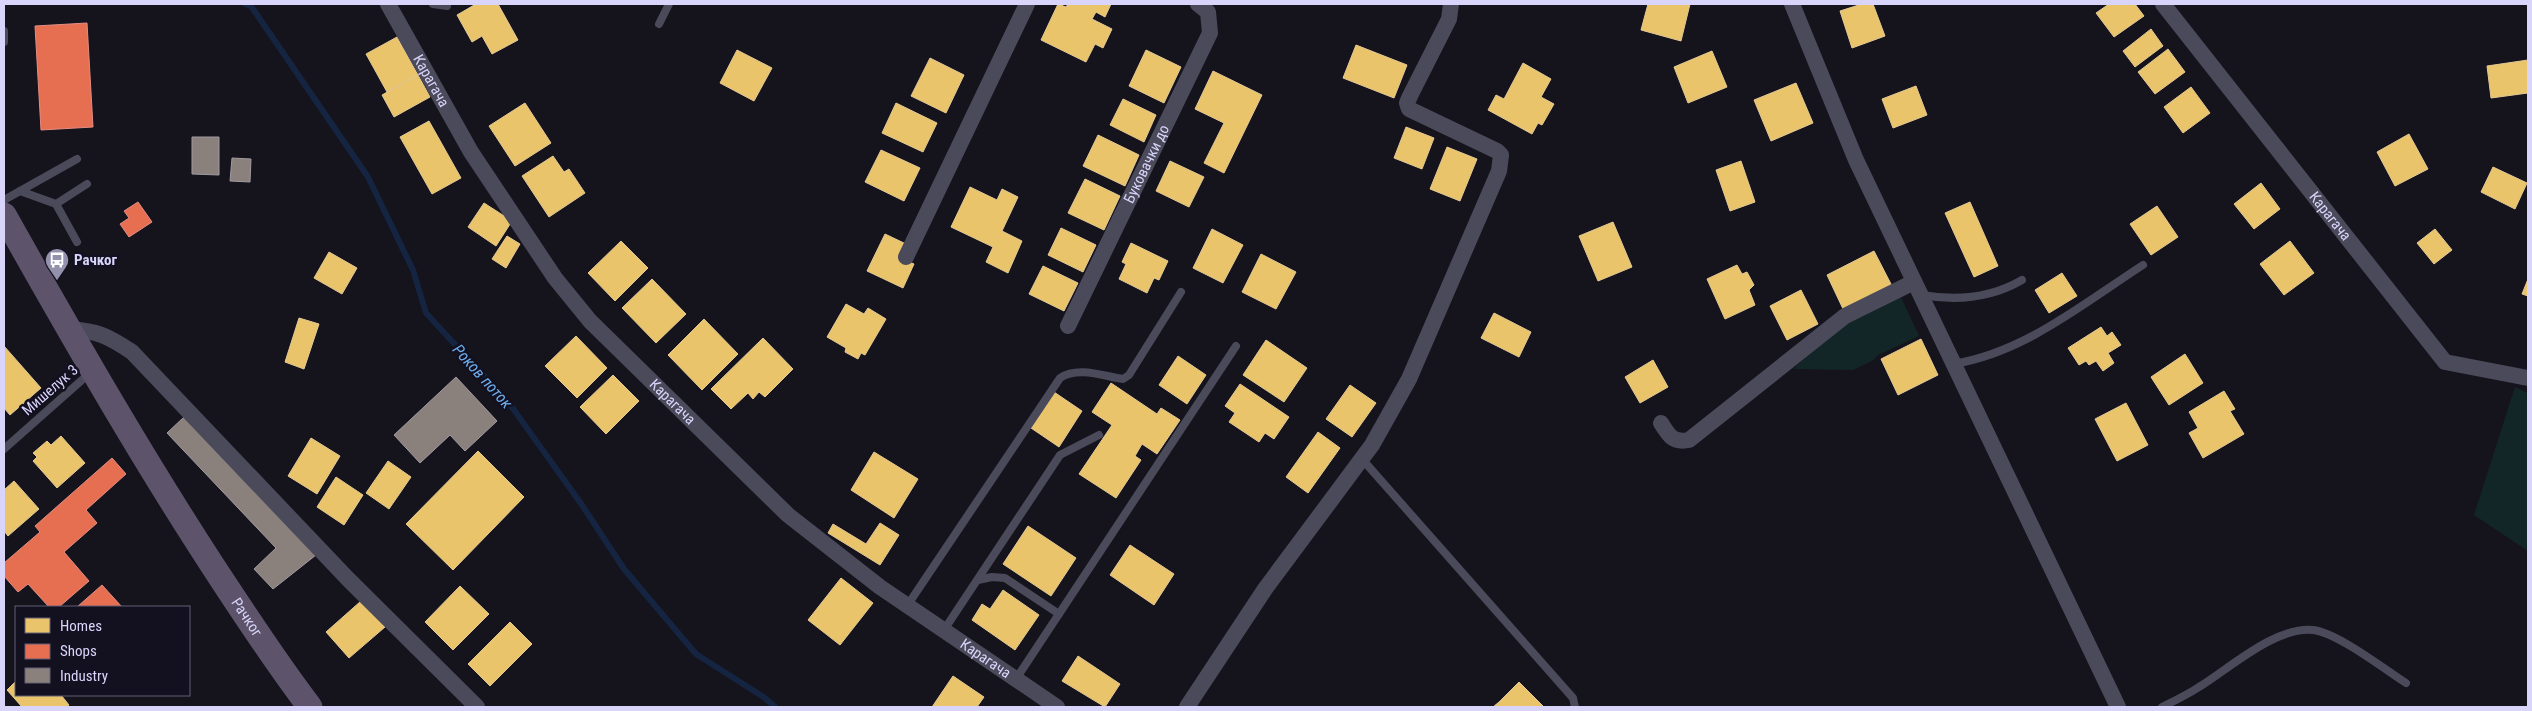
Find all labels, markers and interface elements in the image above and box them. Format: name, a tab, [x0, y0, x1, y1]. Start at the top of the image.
street label: Карагача	[409, 51, 453, 110]
street label: Буковачки до	[1120, 122, 1173, 206]
street label: Карагача	[2305, 188, 2355, 244]
bus stop icon: Рачког	[44, 247, 70, 281]
place label: Рачког	[74, 251, 117, 269]
water label: Роков поток	[449, 340, 517, 413]
street label: Мишелук 3	[18, 361, 82, 419]
street label: Карагача	[646, 375, 699, 428]
street label: Рачког	[227, 595, 266, 640]
legend	[15, 606, 190, 696]
text: Homes	[60, 617, 102, 635]
street label: Карагача	[957, 635, 1014, 682]
text: Shops	[60, 642, 97, 660]
text: Industry	[60, 667, 108, 685]

